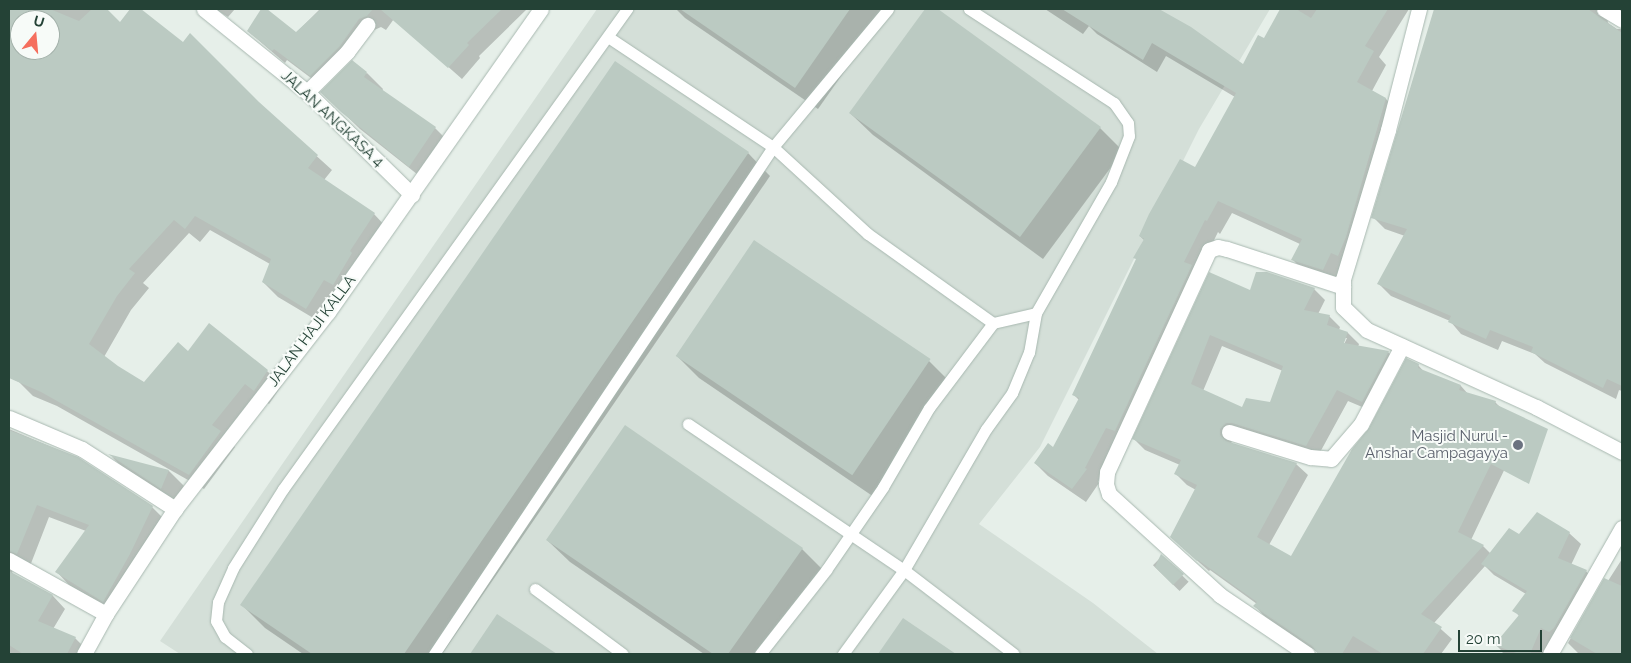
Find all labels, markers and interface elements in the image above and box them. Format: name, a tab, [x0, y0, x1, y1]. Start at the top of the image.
north arrow	[10, 10, 60, 60]
text: U	[32, 12, 46, 31]
street label: JALAN ANGKASA 4	[277, 67, 387, 171]
street label: JALAN HAJI KALLA	[264, 272, 360, 390]
place label: Masjid Nurul - Anshar Campagayya	[1365, 427, 1508, 462]
marker: Masjid Nurul - Anshar Campagayya	[1512, 439, 1524, 451]
scale bar	[1461, 620, 1545, 652]
text: 20 m	[1466, 630, 1501, 648]

